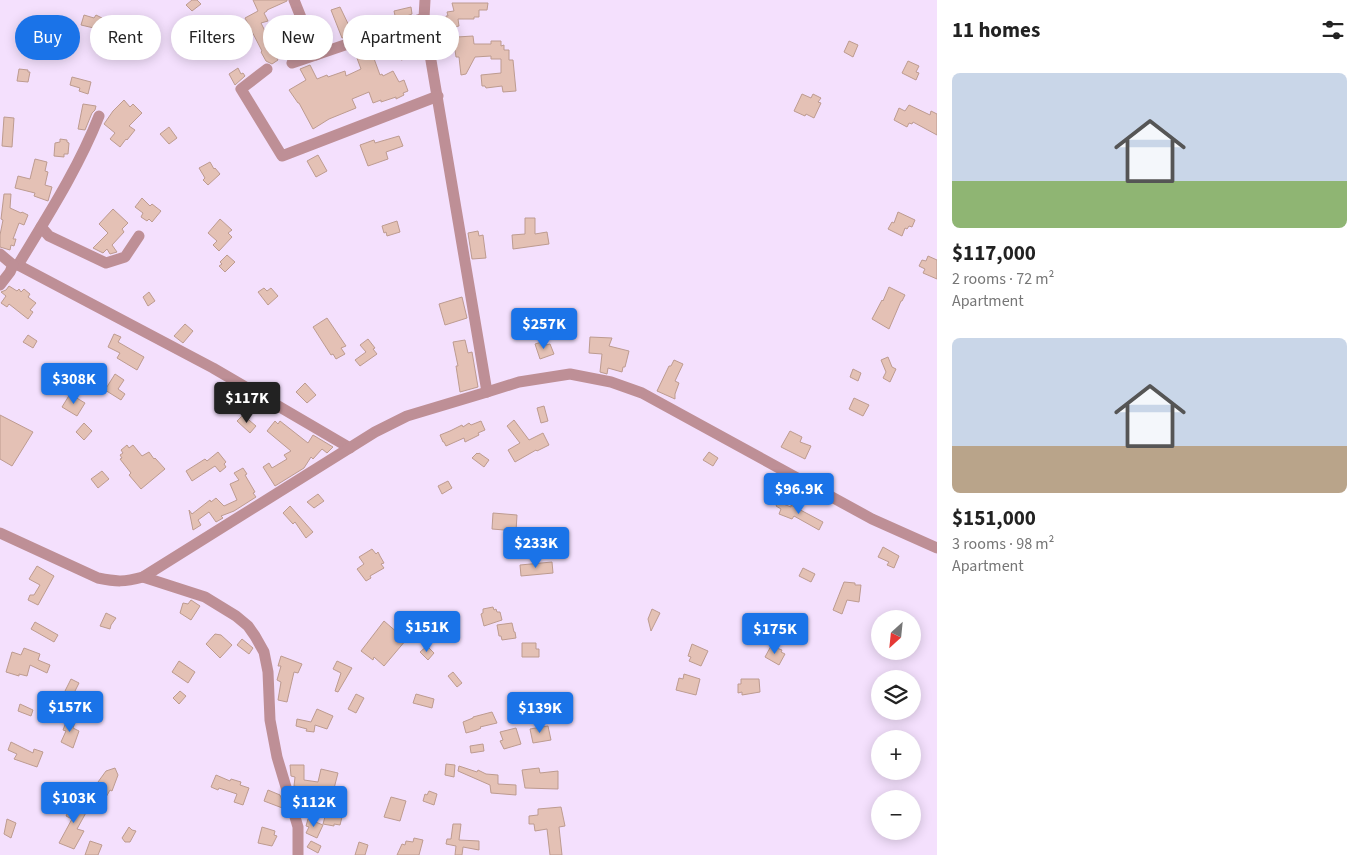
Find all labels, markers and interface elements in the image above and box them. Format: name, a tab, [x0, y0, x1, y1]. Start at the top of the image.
chip: Buy	[15, 15, 80, 60]
chip: Rent	[90, 15, 161, 60]
chip: Filters	[171, 15, 253, 60]
chip: New	[263, 15, 333, 60]
chip: Apartment	[343, 15, 459, 60]
text: 11 homes	[952, 15, 1040, 45]
icon: filters	[1319, 16, 1347, 44]
icon: home	[1105, 106, 1195, 196]
text: $117,000	[952, 238, 1036, 268]
text: 2 rooms · 72 m²	[952, 268, 1054, 290]
text: Apartment	[952, 290, 1024, 312]
pin: $257K	[509, 308, 579, 350]
text: $257K	[522, 313, 566, 335]
pin: $308K	[39, 362, 109, 405]
text: $308K	[52, 368, 96, 390]
icon: home	[1105, 371, 1195, 461]
pin: $117K	[212, 382, 282, 424]
text: $117K	[225, 387, 269, 409]
pin: $96.9K	[758, 472, 840, 515]
text: $96.9K	[775, 478, 823, 500]
text: $151,000	[952, 503, 1036, 533]
pin: $233K	[501, 526, 571, 569]
text: $233K	[514, 532, 558, 554]
text: 3 rooms · 98 m²	[952, 533, 1054, 555]
text: Apartment	[952, 555, 1024, 577]
pin: $151K	[392, 610, 462, 653]
north arrow	[871, 610, 921, 660]
map controls	[871, 610, 921, 840]
pin: $175K	[740, 612, 810, 655]
text: $151K	[405, 616, 449, 638]
text: $175K	[753, 618, 797, 640]
button: layers	[871, 670, 921, 720]
pin: $157K	[35, 690, 105, 733]
pin: $139K	[505, 692, 575, 734]
text: $157K	[48, 696, 92, 718]
text: $139K	[518, 697, 562, 719]
button: +	[871, 730, 921, 780]
pin: $103K	[39, 782, 109, 824]
pin: $112K	[279, 786, 349, 828]
text: $103K	[52, 787, 96, 809]
button: −	[871, 790, 921, 840]
text: $112K	[292, 791, 336, 813]

